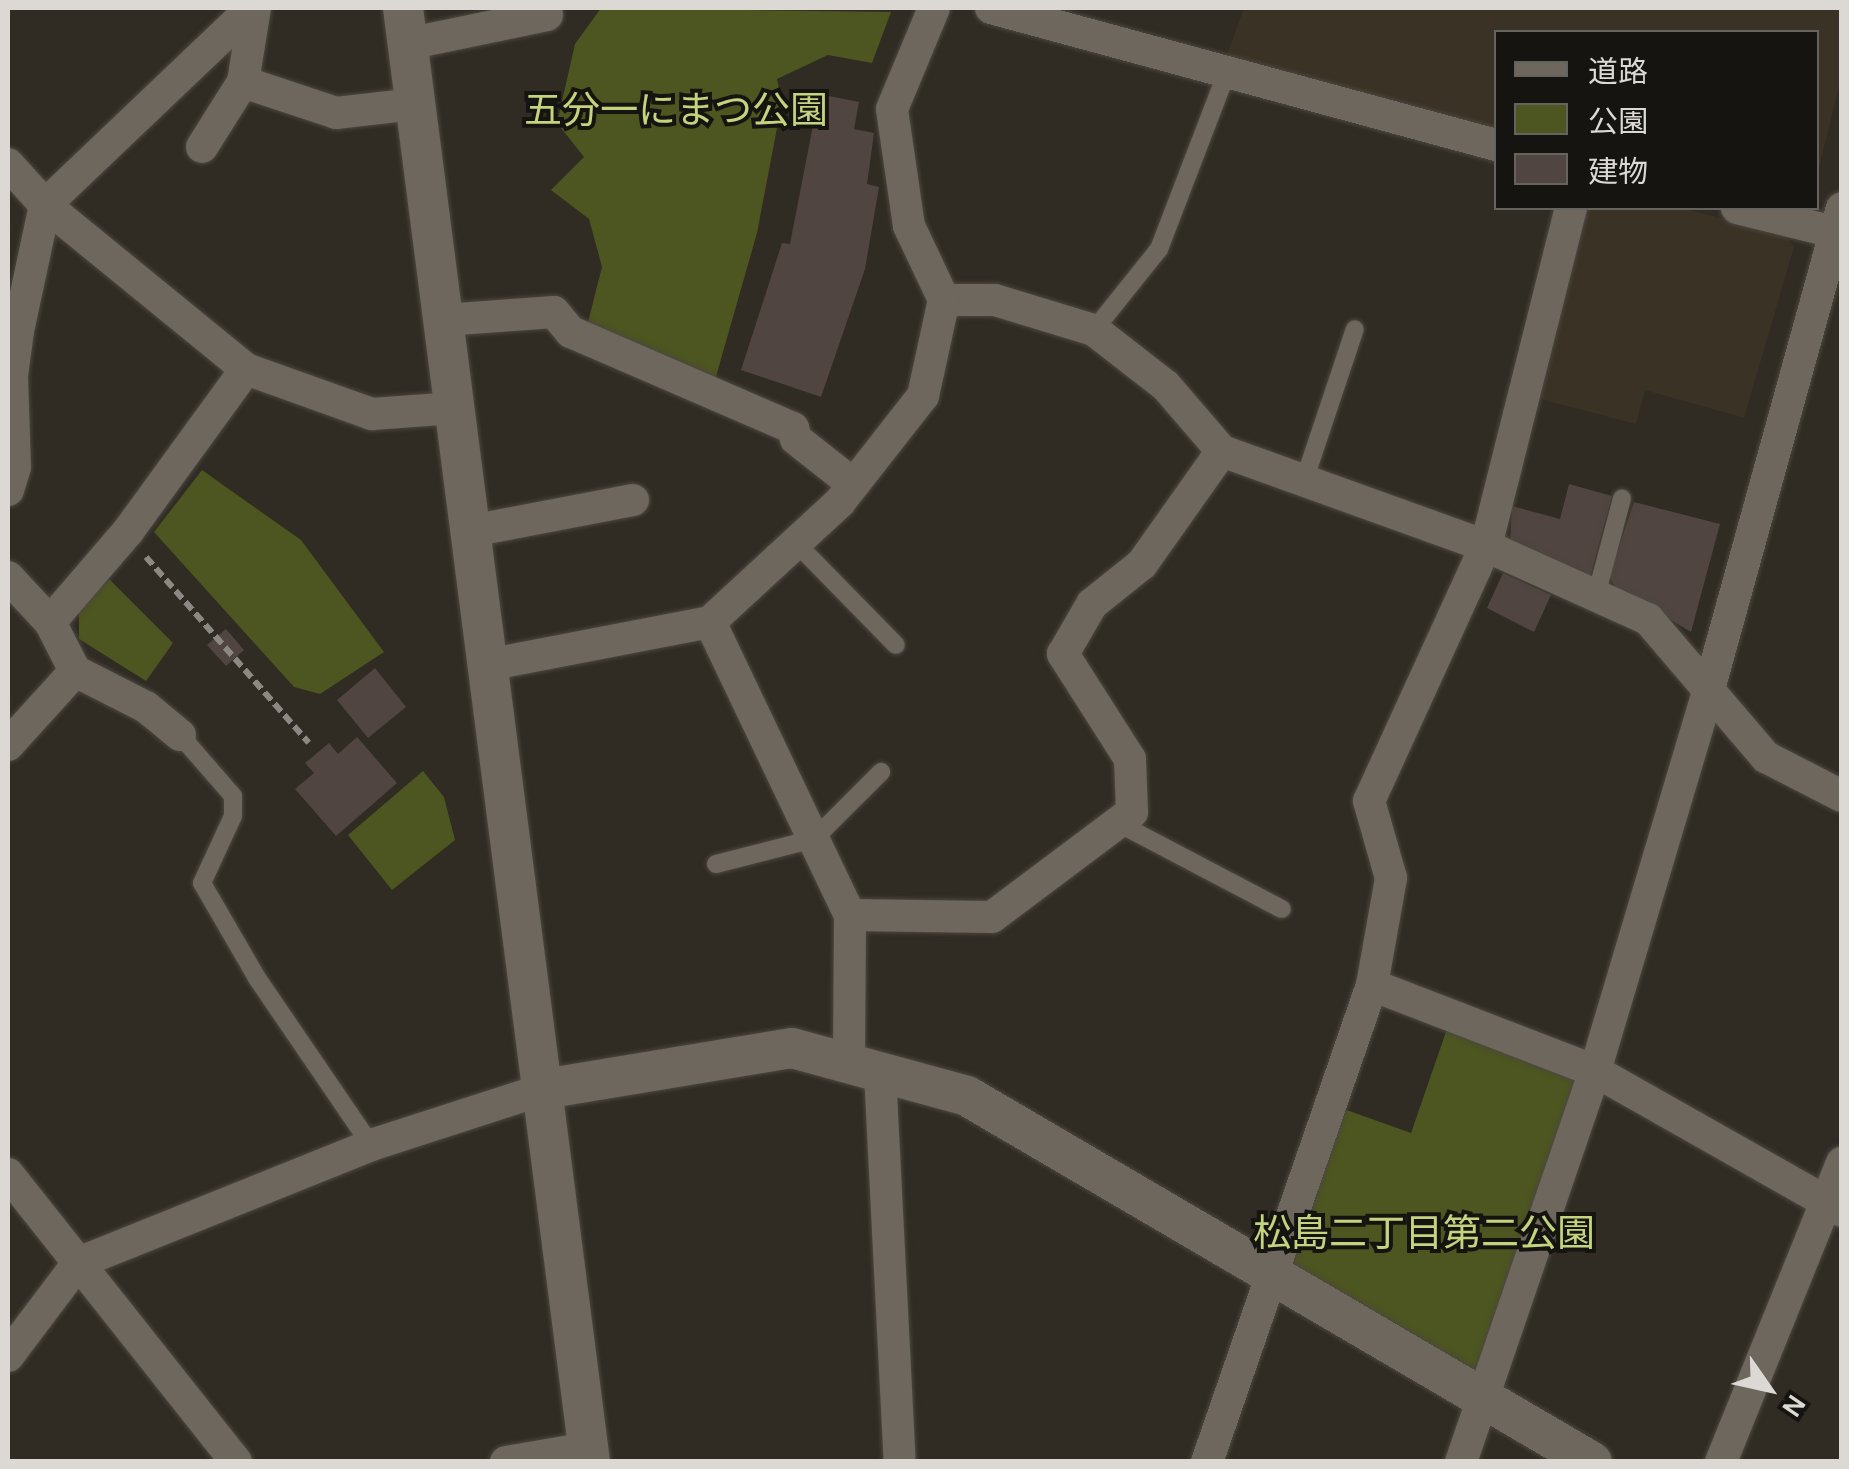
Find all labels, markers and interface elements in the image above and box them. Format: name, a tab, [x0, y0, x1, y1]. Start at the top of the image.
legend	[1494, 30, 1819, 210]
text: 道路	[1588, 54, 1648, 90]
park label: 五分一にまつ公園	[524, 88, 828, 134]
text: 公園	[1588, 104, 1648, 140]
text: 建物	[1588, 154, 1648, 190]
park label: 松島二丁目第二公園	[1253, 1211, 1595, 1257]
north arrow	[1719, 1339, 1819, 1439]
text: N	[1775, 1388, 1814, 1424]

